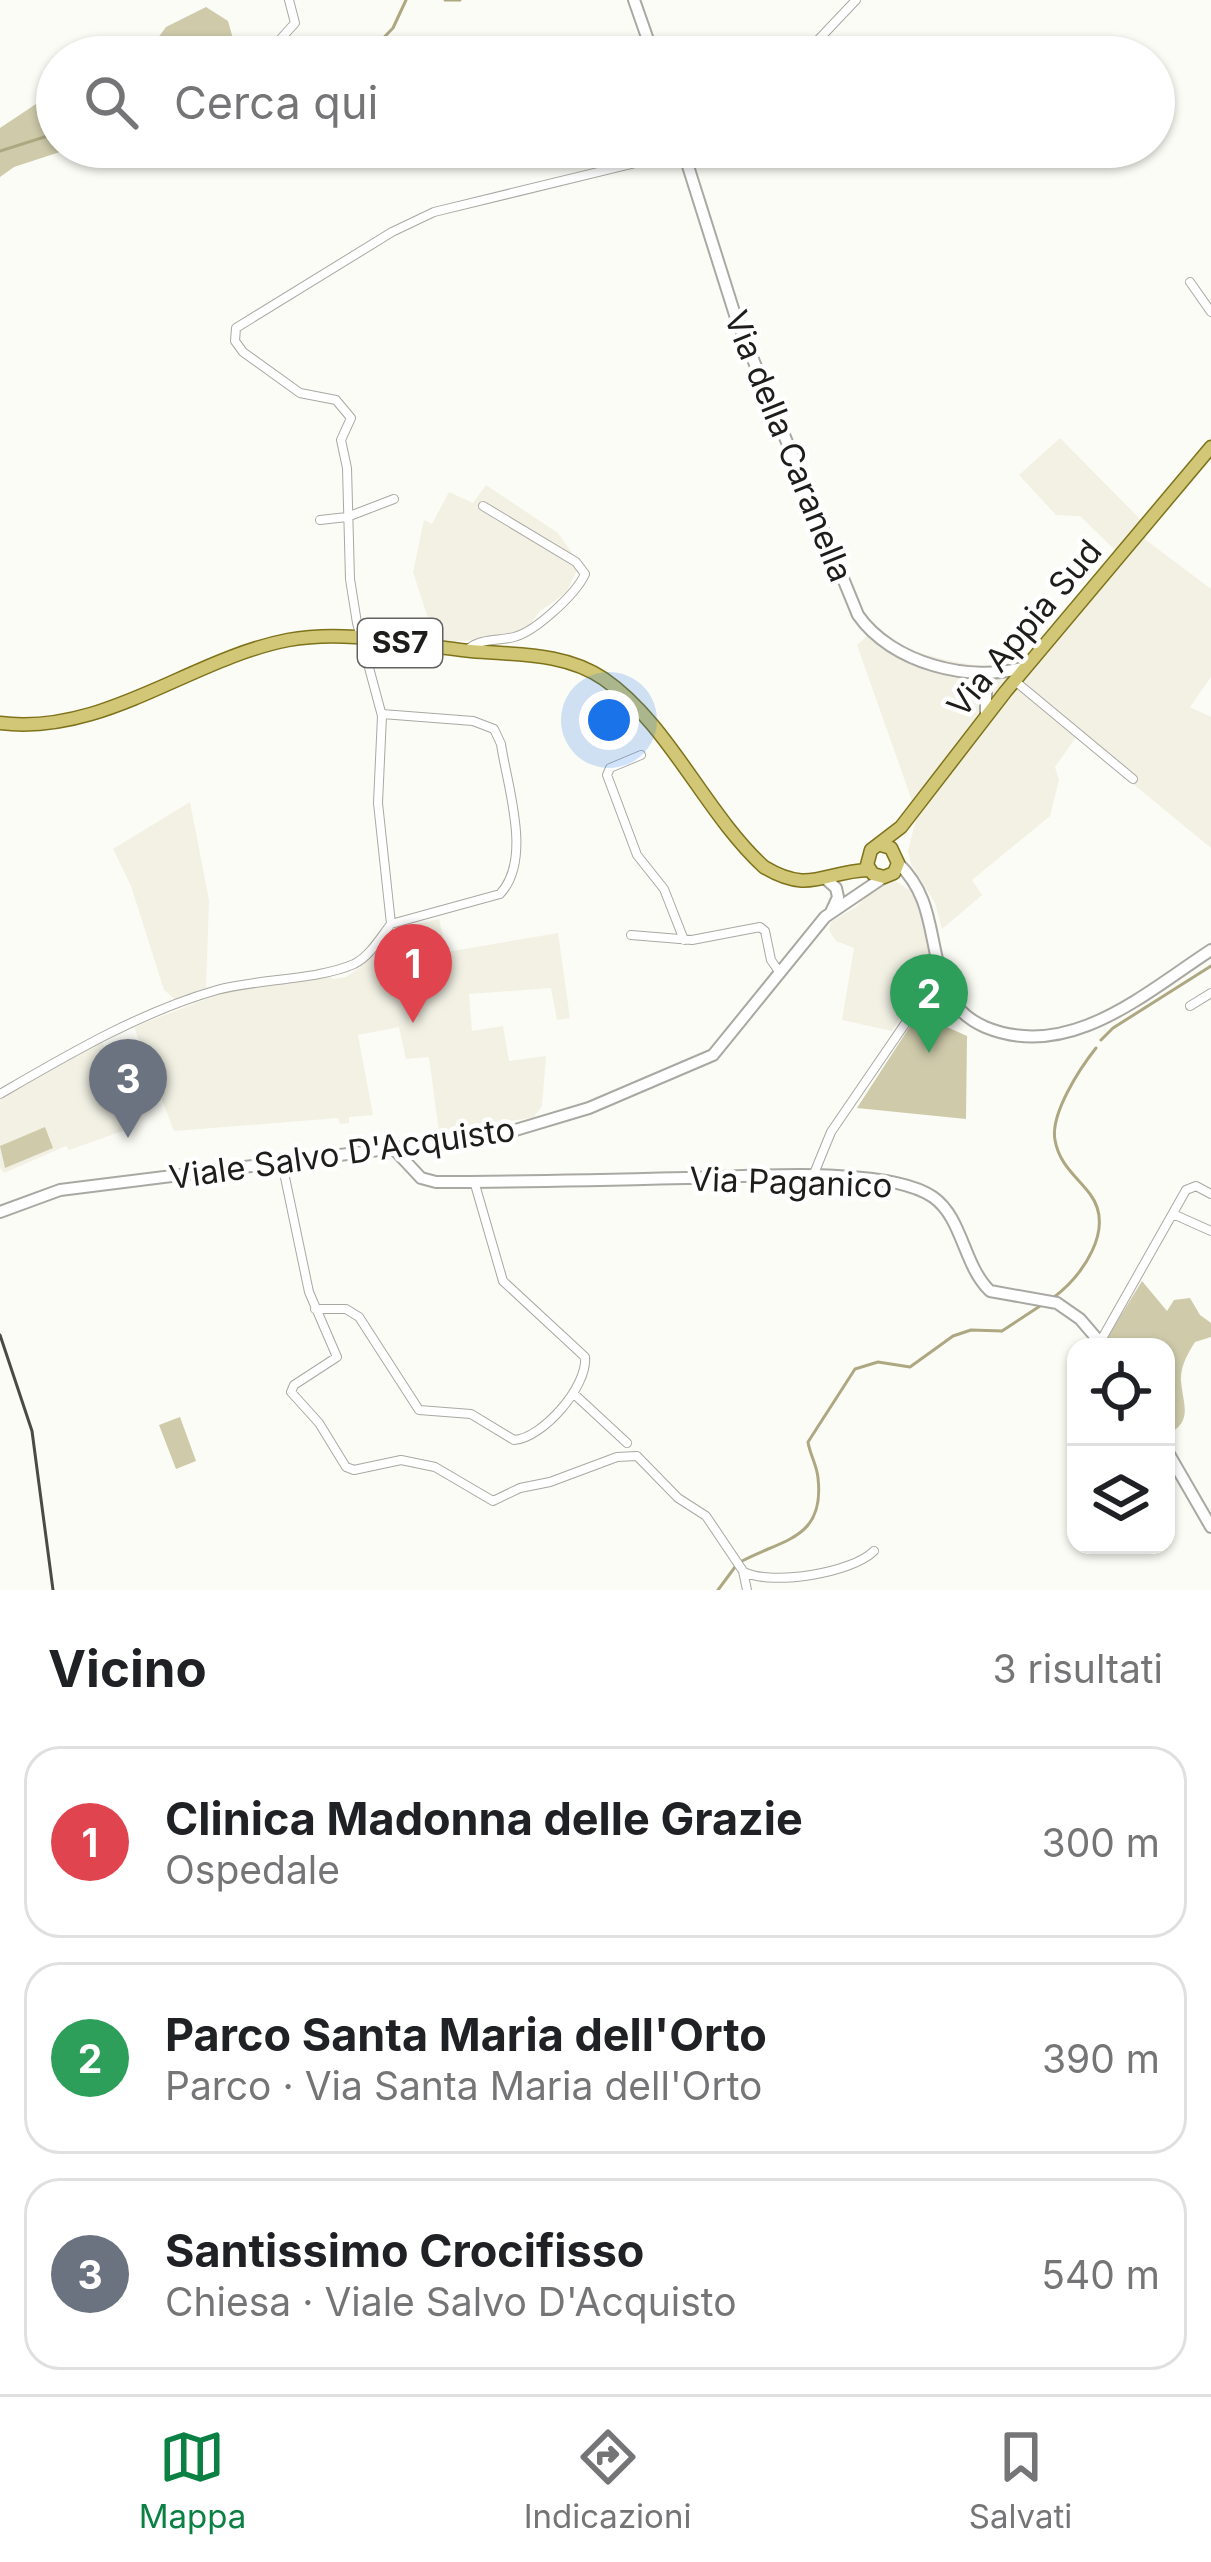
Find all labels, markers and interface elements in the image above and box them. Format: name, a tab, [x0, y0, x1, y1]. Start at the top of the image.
search box	[36, 36, 1175, 168]
icon: search	[78, 69, 144, 135]
text: Cerca qui	[174, 75, 378, 130]
street label: Via della Caranella	[716, 305, 862, 587]
street label: Via Appia Sud	[938, 531, 1110, 725]
road number: SS7	[358, 619, 442, 667]
your location	[579, 690, 639, 750]
pin: 1	[374, 924, 452, 1023]
pin: 2	[890, 954, 968, 1053]
pin: 3	[89, 1039, 167, 1138]
street label: Viale Salvo D'Acquisto	[167, 1109, 517, 1197]
street label: Via Paganico	[689, 1158, 893, 1206]
map controls	[1067, 1338, 1175, 1554]
button: locate	[1067, 1338, 1175, 1446]
button: layers	[1067, 1446, 1175, 1554]
text: Vicino	[48, 1638, 207, 1699]
text: 3 risultati	[992, 1645, 1163, 1692]
text: Clinica Madonna delle Grazie	[165, 1791, 803, 1846]
text: 1	[82, 1819, 98, 1866]
text: 300 m	[1042, 1819, 1160, 1866]
text: Ospedale	[165, 1846, 340, 1893]
text: Parco Santa Maria dell'Orto	[165, 2007, 767, 2062]
text: 2	[78, 2035, 102, 2082]
text: 390 m	[1042, 2035, 1160, 2082]
text: Parco · Via Santa Maria dell'Orto	[165, 2062, 763, 2109]
text: Santissimo Crocifisso	[165, 2223, 644, 2278]
text: 3	[77, 2251, 103, 2298]
text: 540 m	[1041, 2251, 1160, 2298]
text: Chiesa · Viale Salvo D'Acquisto	[165, 2278, 737, 2325]
tab: Mappa	[139, 2424, 246, 2536]
tab: Indicazioni	[524, 2424, 691, 2536]
tab: Salvati	[969, 2424, 1072, 2536]

